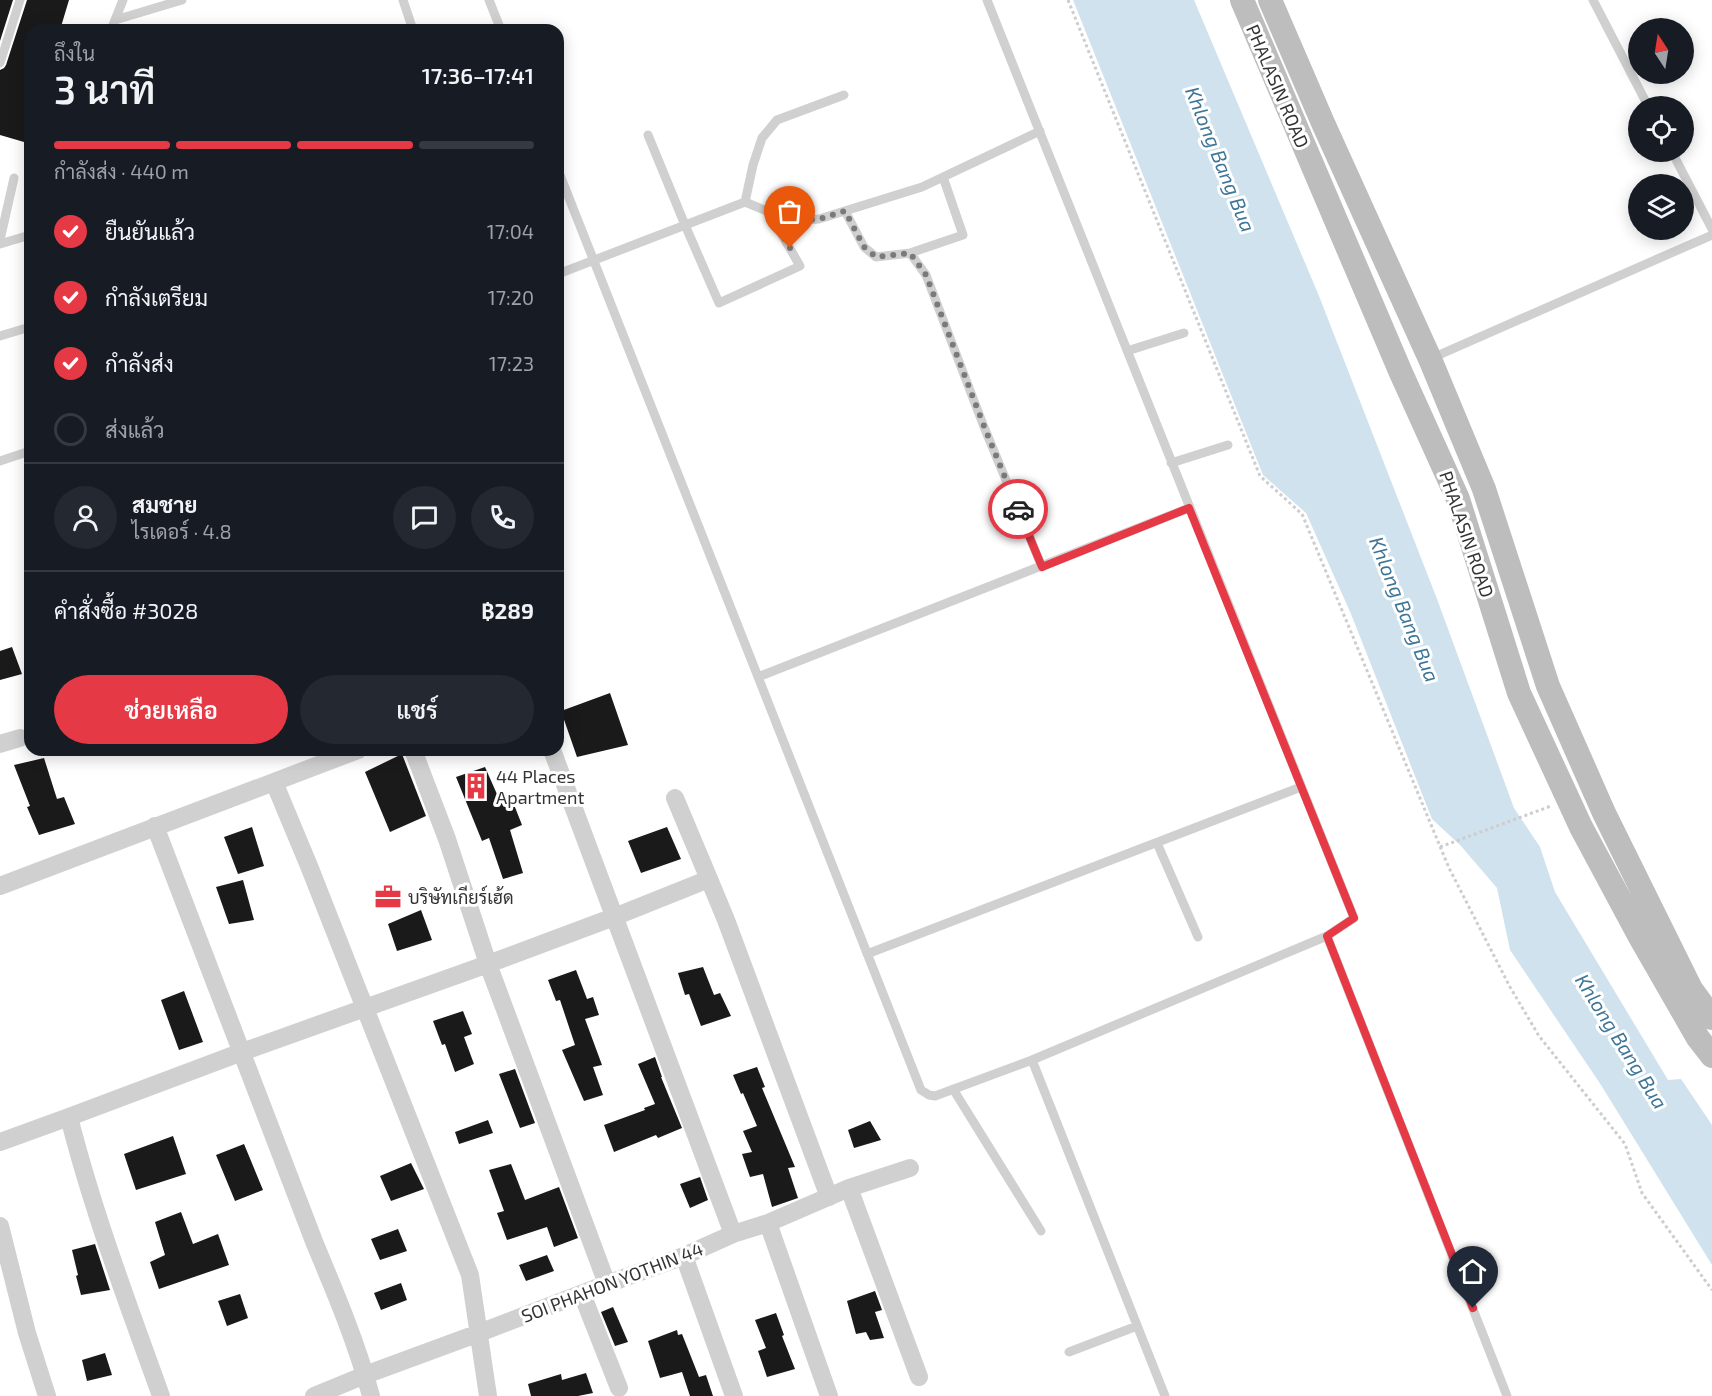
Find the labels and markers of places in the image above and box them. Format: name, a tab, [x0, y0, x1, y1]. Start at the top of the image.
pin	[764, 186, 815, 248]
place label: 44 Places Apartment	[496, 765, 584, 808]
building icon: 44 Places Apartment	[461, 771, 491, 801]
office icon: บริษัทเกียร์เฮ้ด	[373, 882, 403, 912]
place label: บริษัทเกียร์เฮ้ด	[408, 885, 514, 908]
pin	[1447, 1246, 1498, 1308]

